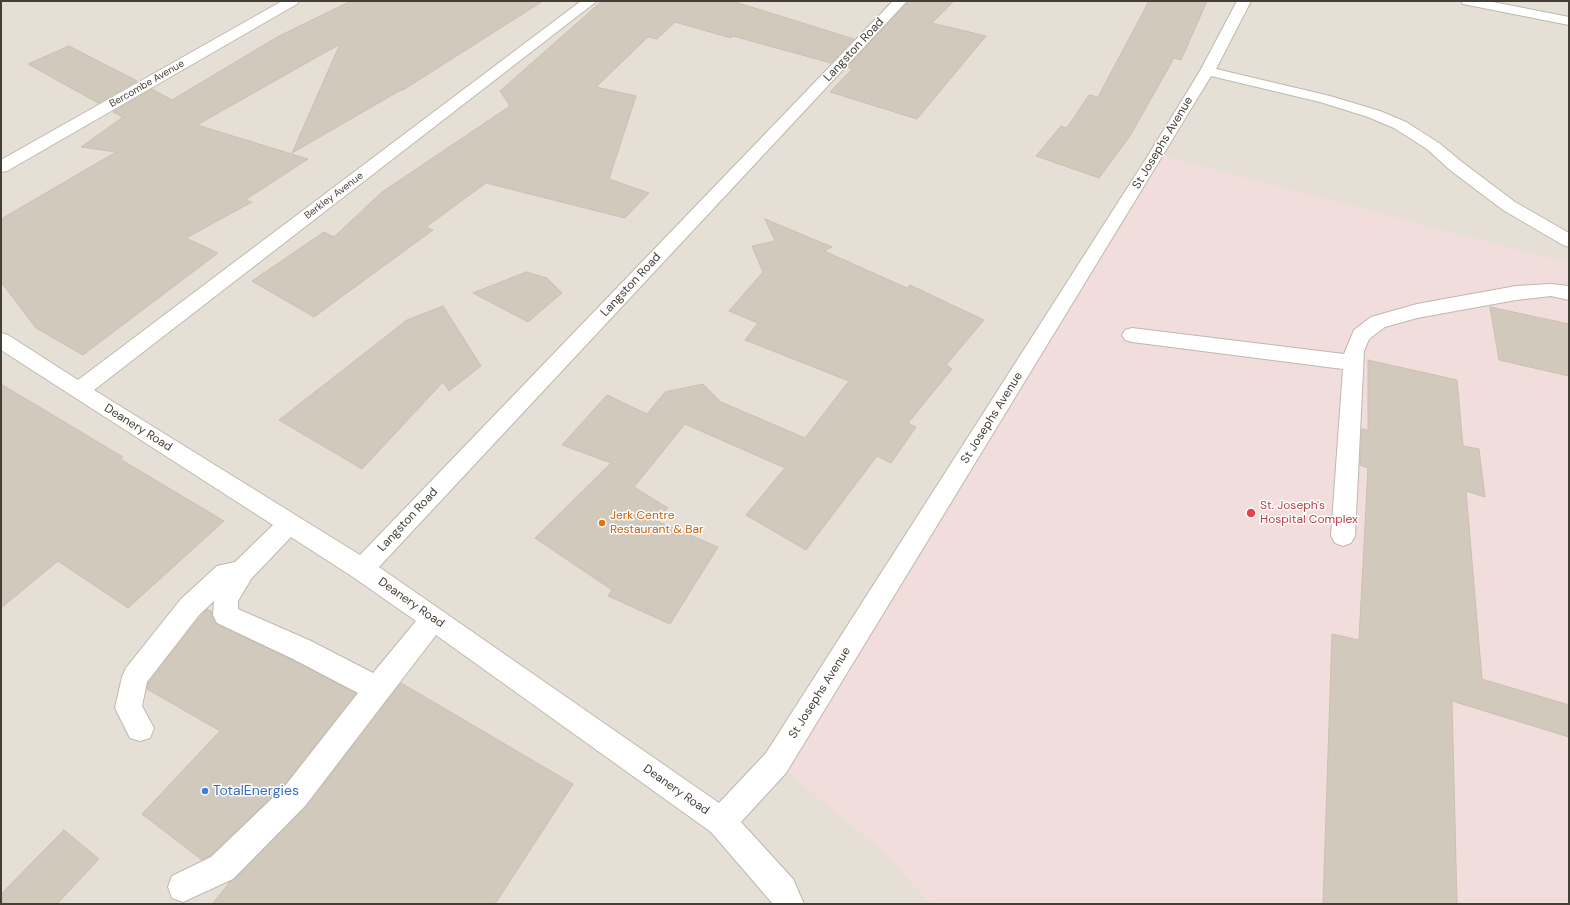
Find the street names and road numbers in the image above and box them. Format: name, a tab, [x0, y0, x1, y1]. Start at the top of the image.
street label: Langston Road	[821, 15, 887, 85]
street label: Bercombe Avenue	[107, 58, 187, 110]
street label: St Josephs Avenue	[1130, 94, 1196, 192]
street label: Berkley Avenue	[302, 170, 366, 222]
street label: Langston Road	[598, 250, 664, 320]
street label: St Josephs Avenue	[958, 370, 1026, 466]
street label: Deanery Road	[101, 401, 175, 455]
street label: Langston Road	[375, 485, 441, 555]
street label: Deanery Road	[375, 575, 447, 631]
street label: St Josephs Avenue	[786, 645, 854, 741]
street label: Deanery Road	[640, 762, 712, 818]

